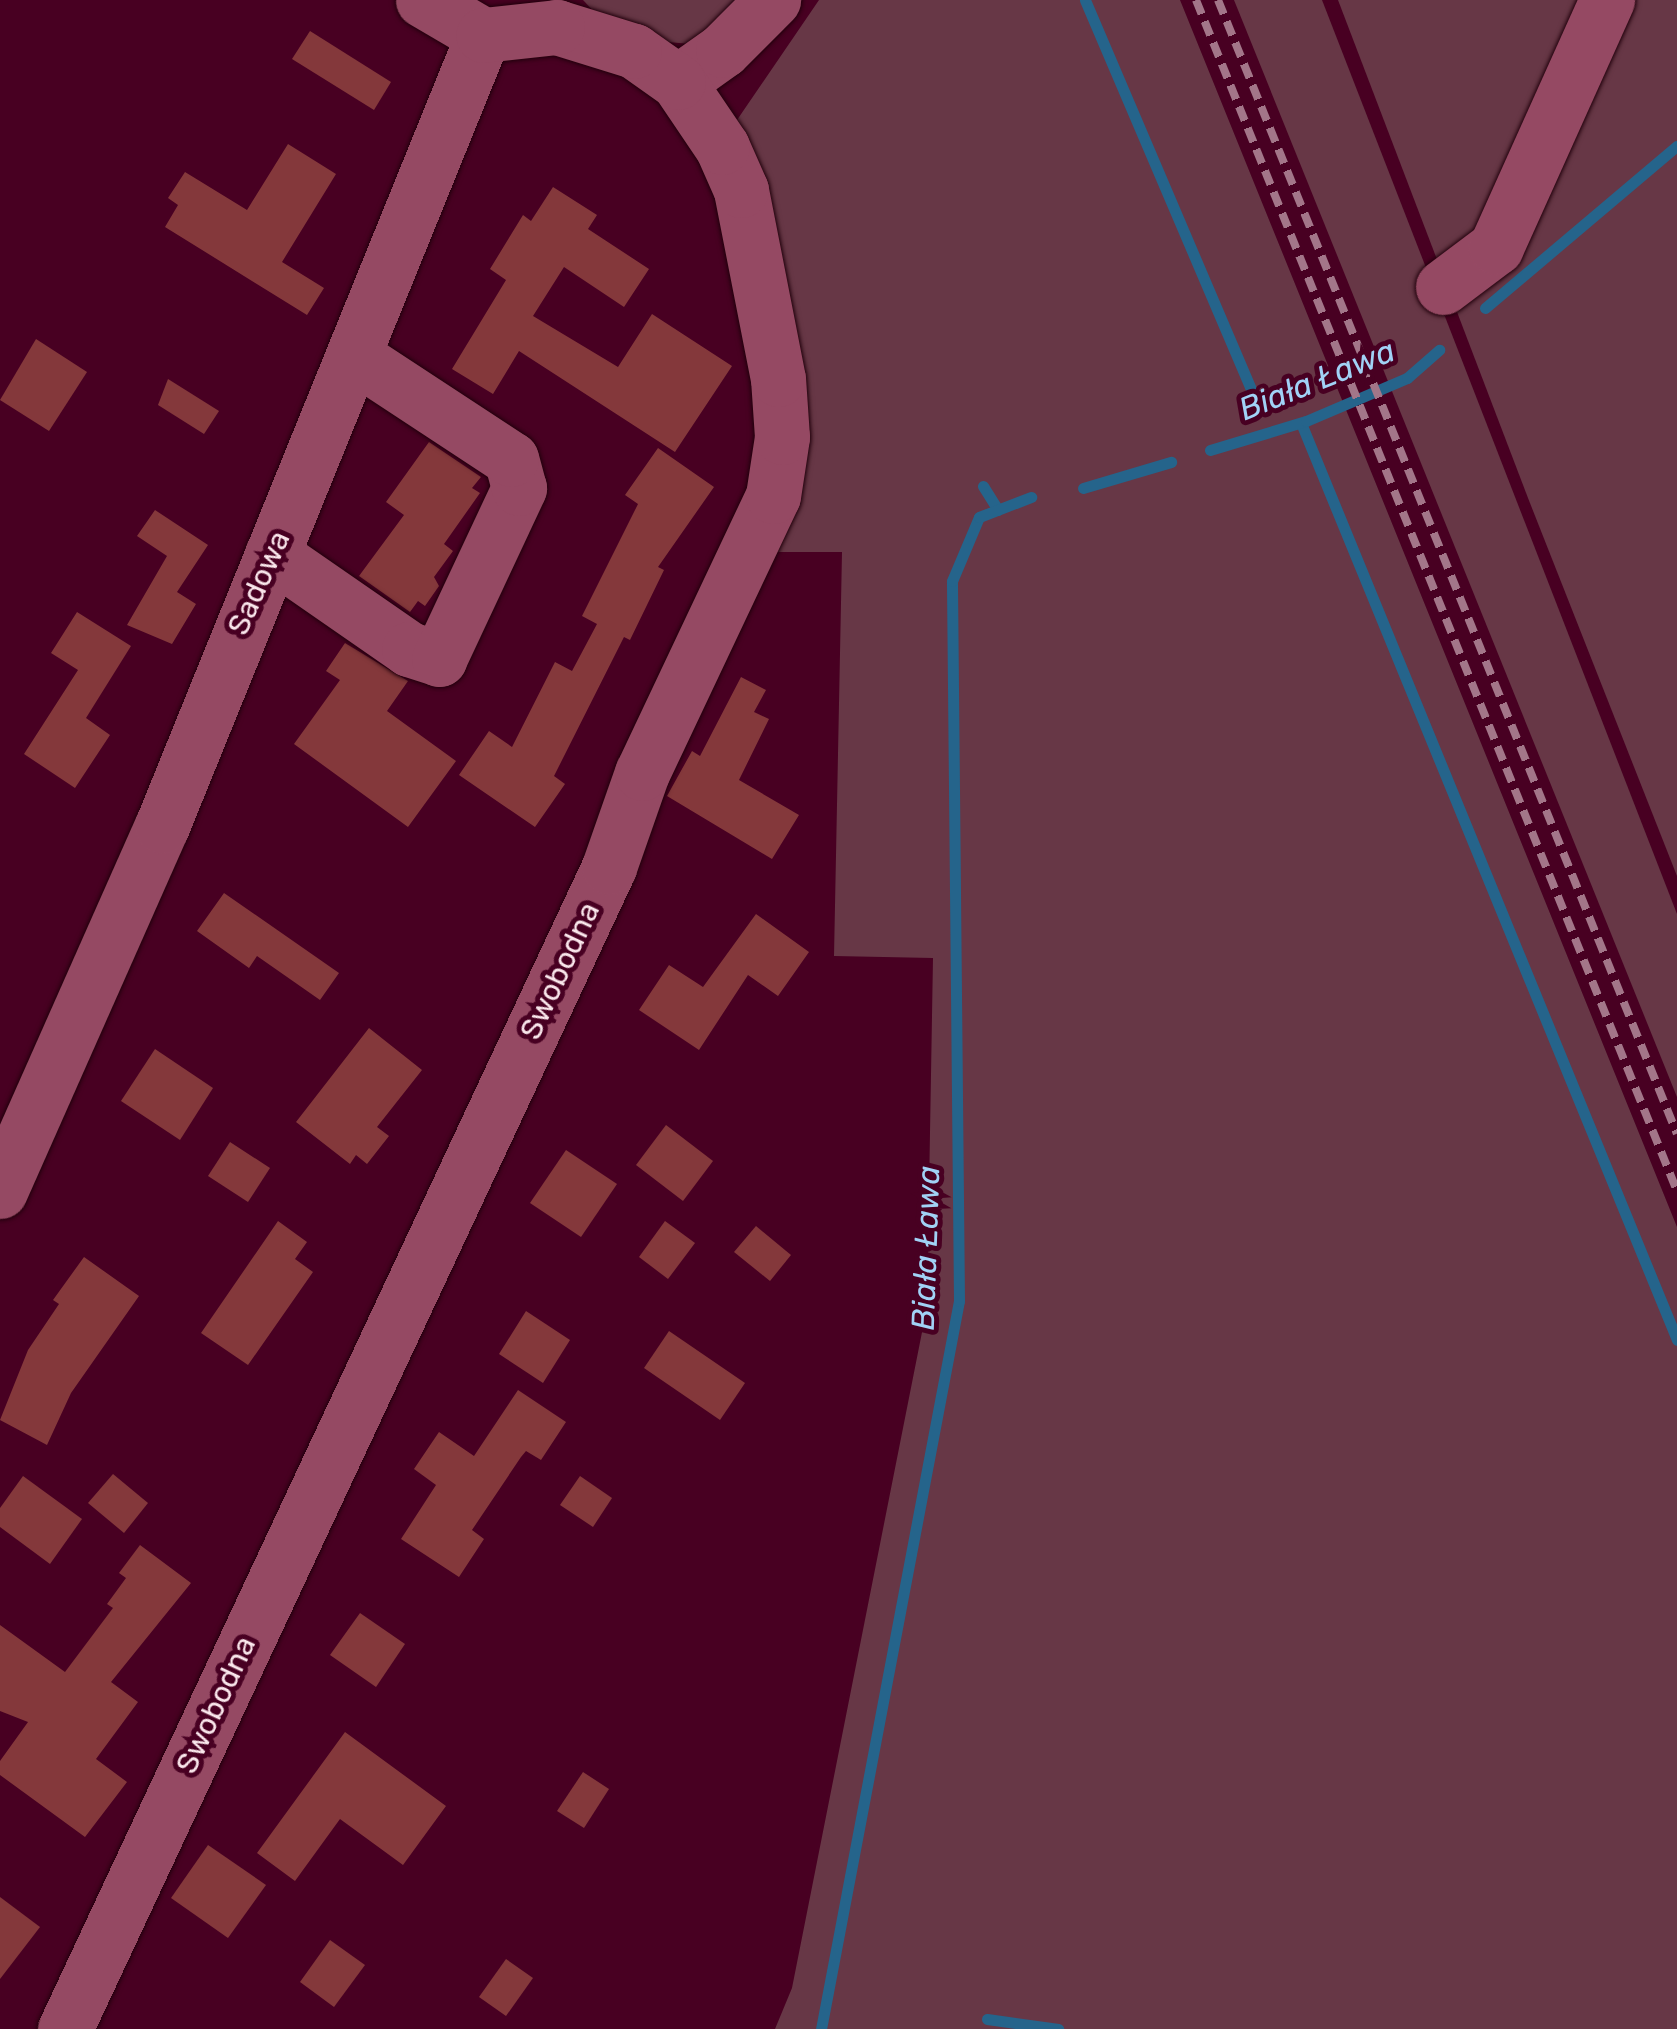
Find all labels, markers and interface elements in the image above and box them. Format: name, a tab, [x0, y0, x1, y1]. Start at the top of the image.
water label: Biała Ława	[1233, 331, 1401, 429]
street label: Sadowa	[220, 525, 298, 641]
street label: Swobodna	[513, 897, 607, 1045]
water label: Biała Ława	[904, 1165, 948, 1331]
street label: Swobodna	[169, 1631, 263, 1779]

